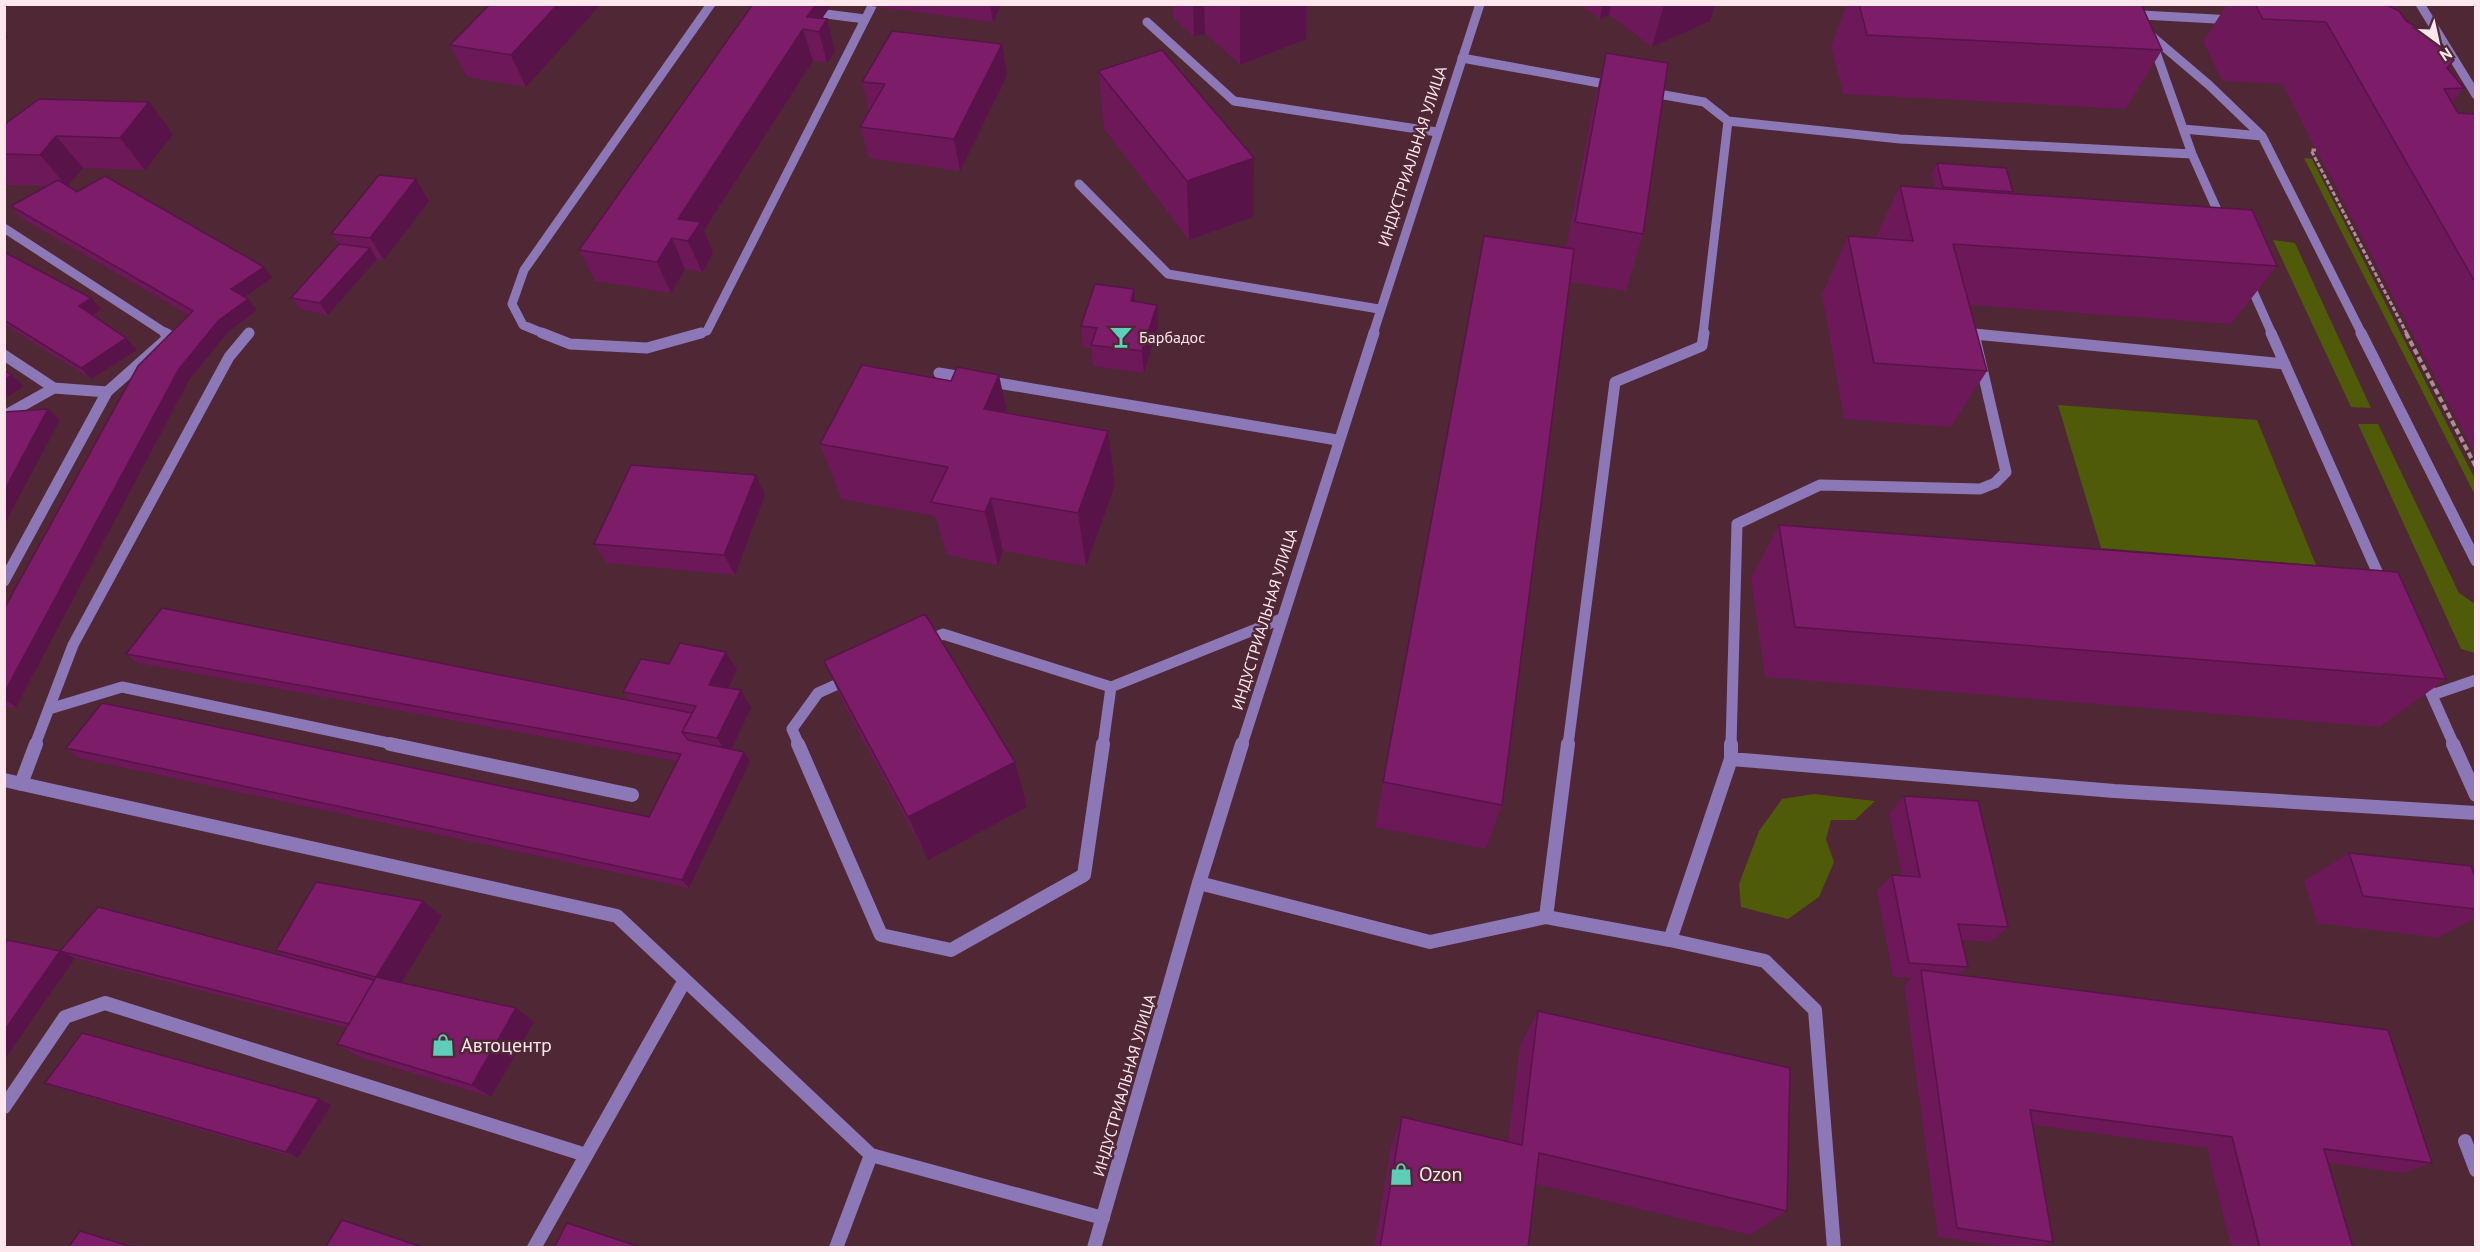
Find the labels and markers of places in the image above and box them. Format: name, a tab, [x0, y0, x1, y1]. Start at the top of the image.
bar icon: Барбадос	[1108, 324, 1134, 350]
place label: Барбадос	[1139, 327, 1205, 347]
shop icon: Автоцентр	[430, 1032, 456, 1058]
place label: Автоцентр	[461, 1032, 552, 1058]
shop icon: Ozon	[1388, 1161, 1414, 1187]
place label: Ozon	[1419, 1161, 1463, 1187]

